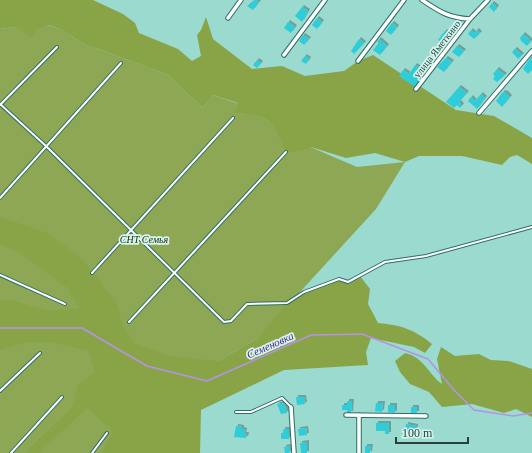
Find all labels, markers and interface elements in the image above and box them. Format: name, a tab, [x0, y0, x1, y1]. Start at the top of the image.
street label: улица Яметкино	[411, 18, 463, 80]
park label: СНТ Семья	[120, 234, 169, 245]
water label: Семеновка	[245, 329, 296, 361]
scale bar	[396, 419, 468, 445]
text: 100 m	[402, 426, 433, 440]

